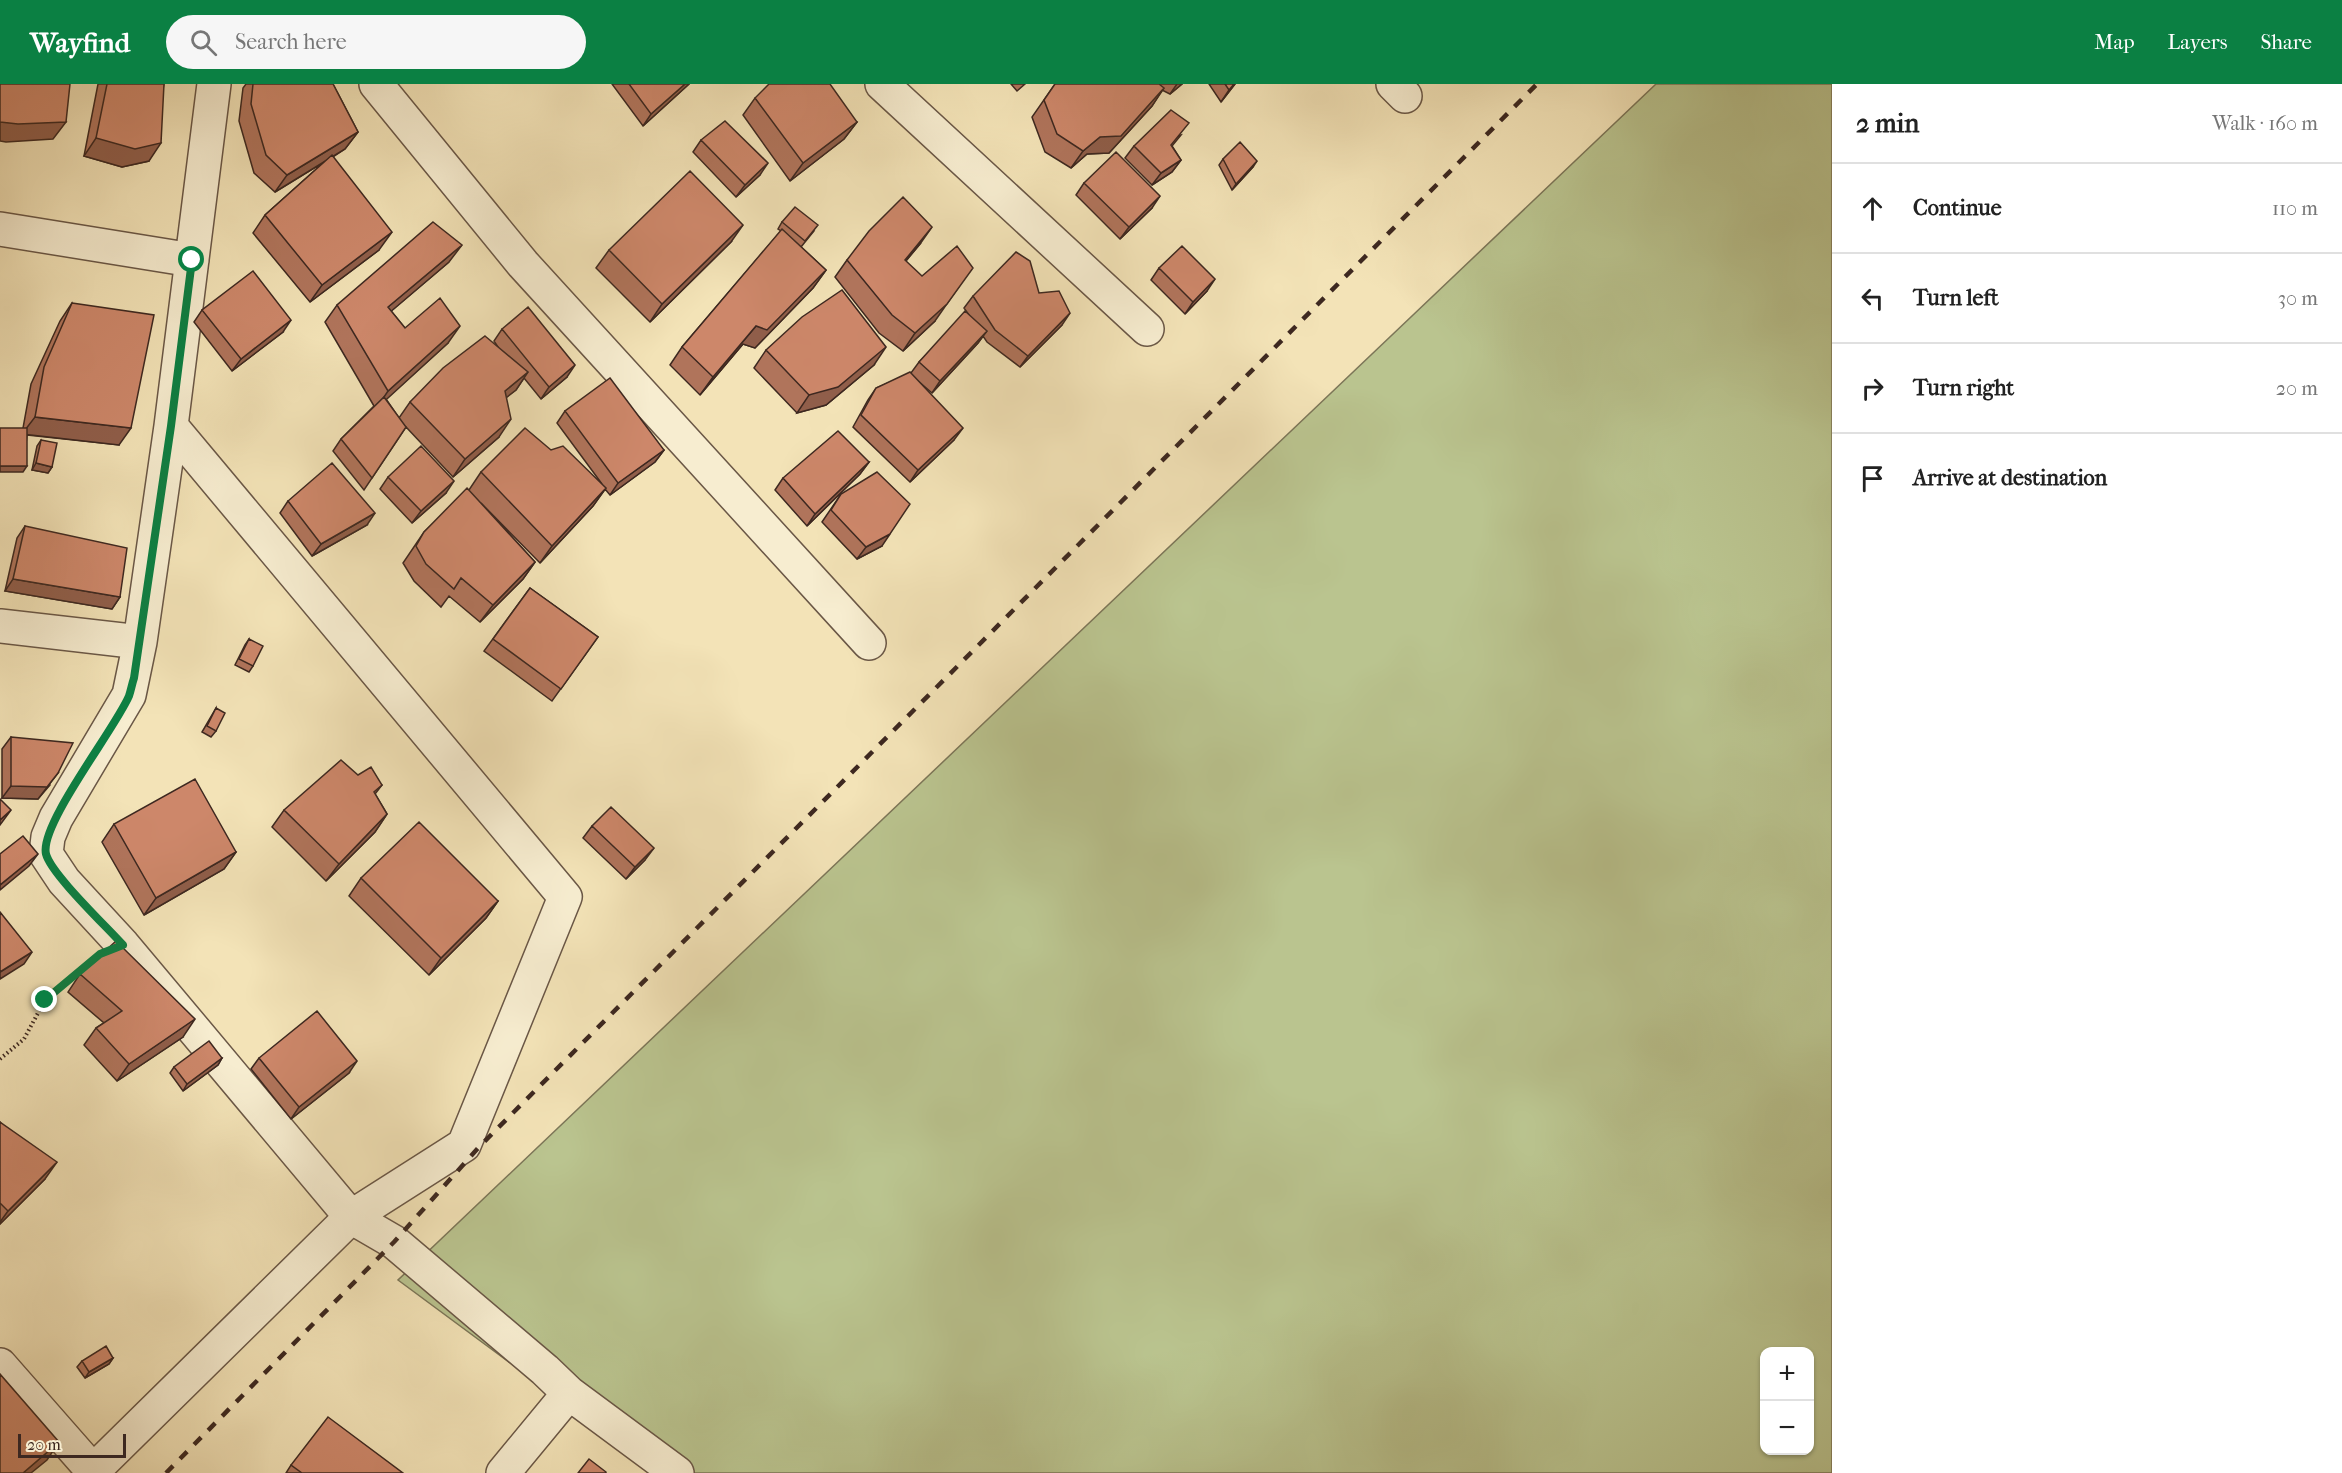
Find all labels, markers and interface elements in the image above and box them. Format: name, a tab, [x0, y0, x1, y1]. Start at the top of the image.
search box	[166, 15, 586, 69]
text: Wayfind	[30, 26, 130, 59]
icon: search	[187, 26, 220, 59]
text: Search here	[235, 29, 347, 55]
text: Map	[2094, 30, 2135, 54]
text: Layers	[2168, 30, 2227, 54]
text: Share	[2260, 30, 2312, 54]
text: 2 min	[1856, 108, 1919, 139]
text: Walk · 160 m	[2212, 112, 2318, 135]
icon: ahead	[1856, 192, 1889, 225]
text: Continue	[1913, 195, 2002, 221]
text: 110 m	[2272, 197, 2318, 220]
route start	[178, 246, 204, 272]
icon: left	[1856, 282, 1889, 315]
text: Turn left	[1913, 285, 1999, 311]
text: 30 m	[2278, 287, 2318, 310]
icon: right	[1856, 372, 1889, 405]
text: Turn right	[1913, 375, 2014, 401]
text: 20 m	[2276, 377, 2318, 400]
icon: arrive	[1856, 462, 1889, 495]
text: Arrive at destination	[1913, 465, 2107, 491]
route end	[31, 986, 57, 1012]
map controls	[1760, 1347, 1814, 1455]
button: +	[1760, 1347, 1814, 1401]
button: −	[1760, 1401, 1814, 1455]
scale bar	[18, 1431, 126, 1458]
text: 20 m	[27, 1435, 61, 1454]

